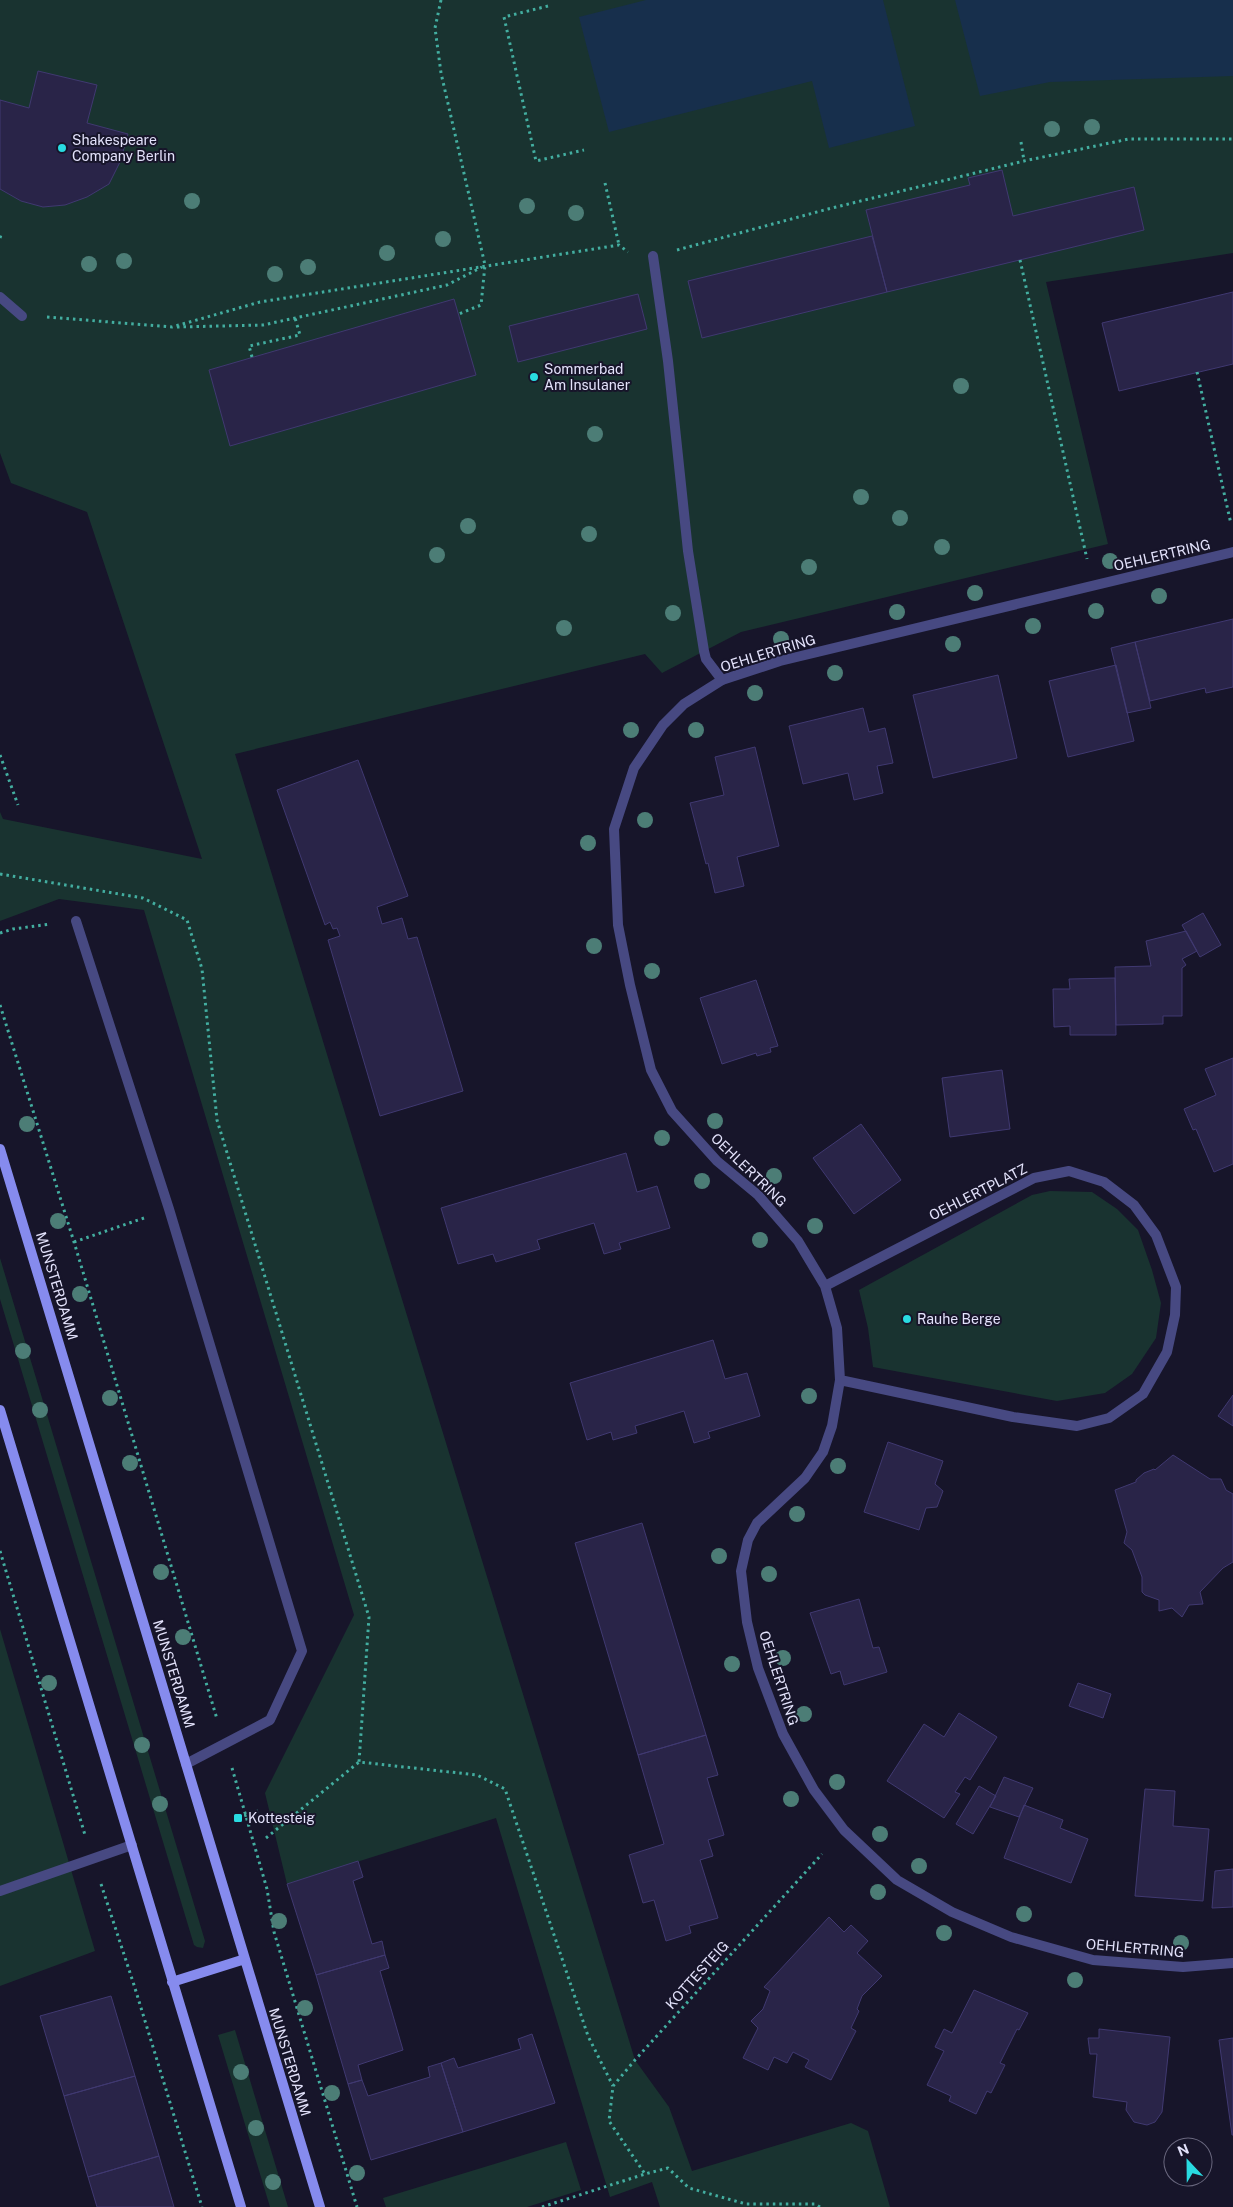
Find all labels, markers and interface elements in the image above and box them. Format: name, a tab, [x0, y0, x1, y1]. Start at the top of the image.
place label: Shakespeare Company Berlin	[72, 132, 175, 164]
marker: Shakespeare Company Berlin	[56, 142, 68, 154]
place label: Sommerbad Am Insulaner	[544, 361, 630, 393]
marker: Sommerbad Am Insulaner	[528, 371, 540, 383]
street label: OEHLERTRING	[1112, 536, 1212, 574]
street label: OEHLERTRING	[719, 631, 817, 675]
street label: OEHLERTRING	[708, 1130, 790, 1210]
street label: OEHLERTPLATZ	[926, 1160, 1030, 1224]
street label: MUNSTERDAMM	[33, 1230, 81, 1342]
place label: Rauhe Berge	[917, 1311, 1001, 1327]
marker: Rauhe Berge	[901, 1313, 913, 1325]
street label: MUNSTERDAMM	[150, 1618, 198, 1730]
street label: OEHLERTRING	[756, 1629, 802, 1727]
place label: Kottesteig	[248, 1810, 315, 1826]
marker: Kottesteig	[232, 1812, 244, 1824]
street label: OEHLERTRING	[1085, 1936, 1185, 1960]
street label: KOTTESTEIG	[662, 1938, 732, 2012]
street label: MUNSTERDAMM	[266, 2006, 314, 2118]
north arrow	[1163, 2137, 1213, 2187]
text: N	[1175, 2140, 1191, 2159]

